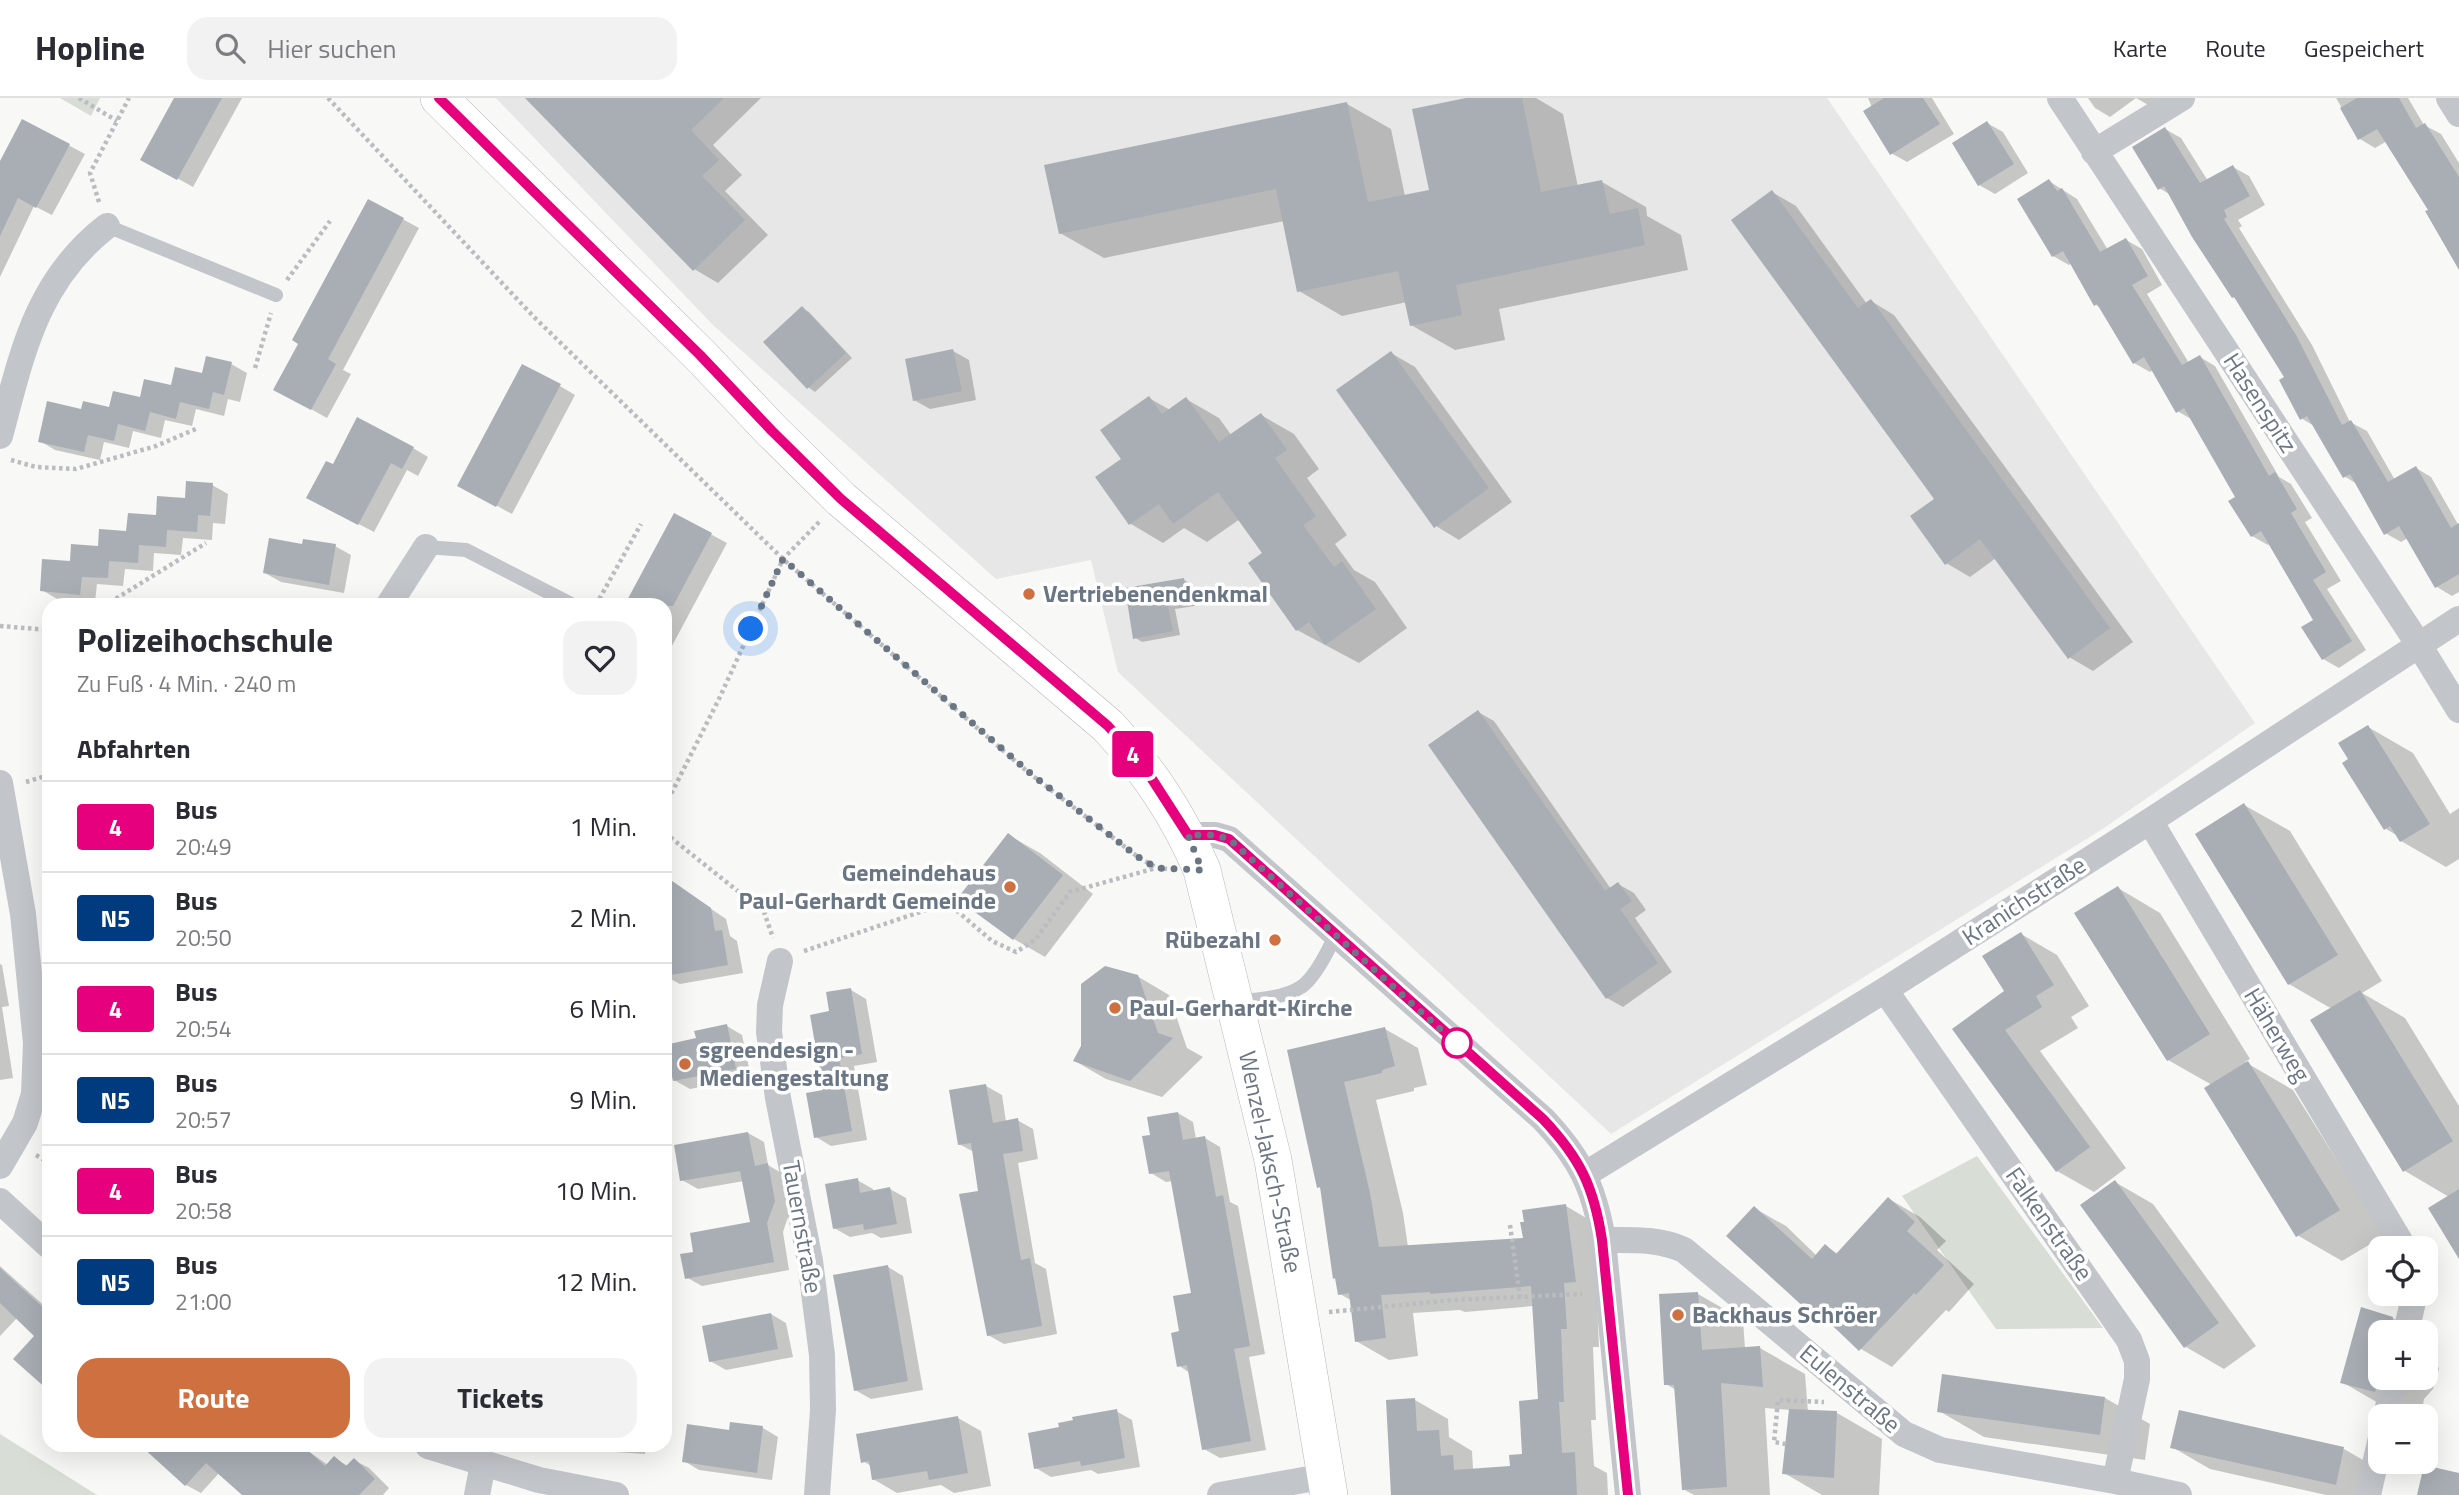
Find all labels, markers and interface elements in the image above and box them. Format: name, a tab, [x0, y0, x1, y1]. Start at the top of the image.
search box	[187, 17, 677, 80]
text: Hopline	[35, 23, 145, 73]
icon: search	[211, 29, 249, 67]
text: Hier suchen	[267, 29, 397, 68]
text: Karte	[2113, 30, 2167, 66]
text: Route	[2205, 30, 2266, 66]
text: Gespeichert	[2304, 30, 2424, 66]
street label: Hasenspitz	[2215, 345, 2307, 460]
place label: Vertriebenendenkmal	[1043, 575, 1268, 611]
marker: Vertriebenendenkmal	[1021, 586, 1037, 602]
your location	[733, 611, 768, 646]
text: Polizeihochschule	[77, 615, 333, 665]
button: heart	[563, 621, 637, 695]
text: Zu Fuß · 4 Min. · 240 m	[77, 666, 296, 701]
text: Abfahrten	[77, 729, 191, 768]
line badge: 4	[1110, 731, 1156, 777]
text: 4	[1126, 736, 1140, 772]
text: Bus	[175, 790, 217, 829]
text: 1 Min.	[570, 807, 637, 846]
text: 4	[109, 809, 122, 845]
text: 20:49	[175, 829, 232, 864]
street label: Kranichstraße	[1954, 847, 2092, 954]
place label: Gemeindehaus Paul-Gerhardt Gemeinde	[739, 854, 996, 918]
marker: Gemeindehaus Paul-Gerhardt Gemeinde	[1002, 879, 1018, 895]
text: Bus	[175, 881, 217, 920]
text: 2 Min.	[570, 898, 637, 937]
text: N5	[100, 900, 131, 936]
text: 20:50	[175, 920, 232, 955]
place label: Rübezahl	[1165, 921, 1261, 957]
marker: Rübezahl	[1267, 932, 1283, 948]
text: Bus	[175, 972, 217, 1011]
street label: Häherweg	[2236, 981, 2320, 1088]
text: 6 Min.	[570, 989, 637, 1028]
place label: Paul-Gerhardt-Kirche	[1129, 989, 1352, 1025]
text: 4	[109, 991, 122, 1027]
marker: Paul-Gerhardt-Kirche	[1107, 1000, 1123, 1016]
text: 20:54	[175, 1011, 232, 1046]
unlabelled marker	[1442, 1028, 1472, 1058]
place label: sgreendesign - Mediengestaltung	[699, 1031, 889, 1095]
street label: Wenzel-Jaksch-Straße	[1230, 1047, 1312, 1276]
marker: sgreendesign - Mediengestaltung	[677, 1056, 693, 1072]
text: Bus	[175, 1063, 217, 1102]
text: 9 Min.	[570, 1080, 637, 1119]
text: N5	[100, 1082, 131, 1118]
text: 20:57	[175, 1102, 232, 1137]
text: Bus	[175, 1154, 217, 1193]
street label: Tauernstraße	[774, 1158, 832, 1296]
street label: Falkenstraße	[1997, 1159, 2102, 1288]
text: 10 Min.	[555, 1171, 637, 1210]
text: 4	[109, 1173, 122, 1209]
text: 20:58	[175, 1193, 232, 1228]
map controls	[2368, 1236, 2438, 1474]
button: locate	[2368, 1236, 2438, 1306]
text: Bus	[175, 1245, 217, 1284]
text: 12 Min.	[555, 1262, 637, 1301]
text: N5	[100, 1264, 131, 1300]
text: 21:00	[175, 1284, 232, 1319]
place label: Backhaus Schröer	[1692, 1296, 1877, 1332]
marker: Backhaus Schröer	[1670, 1307, 1686, 1323]
button: +	[2368, 1320, 2438, 1390]
street label: Eulenstraße	[1792, 1335, 1909, 1441]
button: Route	[77, 1358, 350, 1438]
button: Tickets	[364, 1358, 637, 1438]
button: −	[2368, 1404, 2438, 1474]

